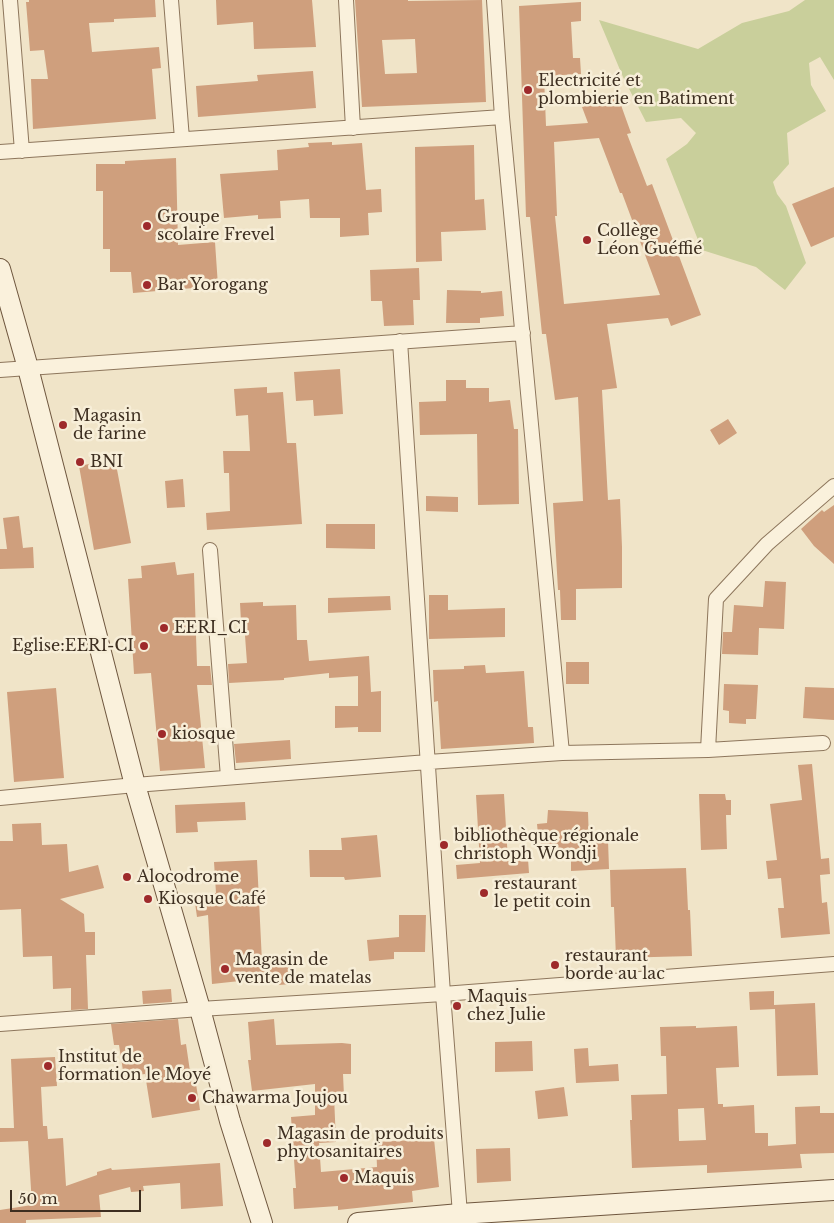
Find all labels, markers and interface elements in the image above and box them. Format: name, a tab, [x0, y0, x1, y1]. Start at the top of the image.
place label: Electricité et plombierie en Batiment	[538, 71, 734, 109]
marker: Electricité et plombierie en Batiment	[522, 84, 534, 96]
place label: Groupe scolaire Frevel	[157, 207, 275, 245]
marker: Groupe scolaire Frevel	[141, 220, 153, 232]
place label: Collège Léon Guéffié	[597, 221, 702, 259]
marker: Collège Léon Guéffié	[581, 234, 593, 246]
place label: Bar Yorogang	[157, 275, 268, 295]
marker: Bar Yorogang	[141, 279, 153, 291]
place label: Magasin de farine	[73, 406, 146, 444]
marker: Magasin de farine	[57, 419, 69, 431]
place label: BNI	[90, 452, 123, 472]
marker: BNI	[74, 456, 86, 468]
place label: EERI_CI	[174, 618, 248, 638]
marker: EERI_CI	[158, 622, 170, 634]
place label: Eglise:EERI-CI	[12, 636, 134, 656]
marker: Eglise:EERI-CI	[138, 640, 150, 652]
place label: kiosque	[172, 724, 235, 744]
marker: kiosque	[156, 728, 168, 740]
place label: bibliothèque régionale christoph Wondji	[454, 826, 639, 864]
marker: bibliothèque régionale christoph Wondji	[438, 839, 450, 851]
place label: Alocodrome	[137, 867, 239, 887]
marker: Alocodrome	[121, 871, 133, 883]
place label: restaurant le petit coin	[494, 874, 591, 912]
marker: restaurant le petit coin	[478, 887, 490, 899]
place label: Kiosque Café	[158, 889, 266, 909]
marker: Kiosque Café	[142, 893, 154, 905]
place label: restaurant borde au lac	[565, 946, 665, 984]
place label: Magasin de vente de matelas	[235, 950, 372, 988]
marker: restaurant borde au lac	[549, 959, 561, 971]
marker: Magasin de vente de matelas	[219, 963, 231, 975]
place label: Maquis chez Julie	[467, 987, 546, 1025]
marker: Maquis chez Julie	[451, 1000, 463, 1012]
place label: Institut de formation le Moyé	[58, 1047, 211, 1085]
marker: Institut de formation le Moyé	[42, 1060, 54, 1072]
place label: Chawarma Joujou	[202, 1088, 348, 1108]
marker: Chawarma Joujou	[186, 1092, 198, 1104]
place label: Magasin de produits phytosanitaires	[277, 1124, 444, 1162]
marker: Magasin de produits phytosanitaires	[261, 1137, 273, 1149]
place label: Maquis	[354, 1168, 414, 1188]
marker: Maquis	[338, 1172, 350, 1184]
scale bar	[12, 1180, 144, 1212]
text: 50 m	[18, 1189, 58, 1208]

